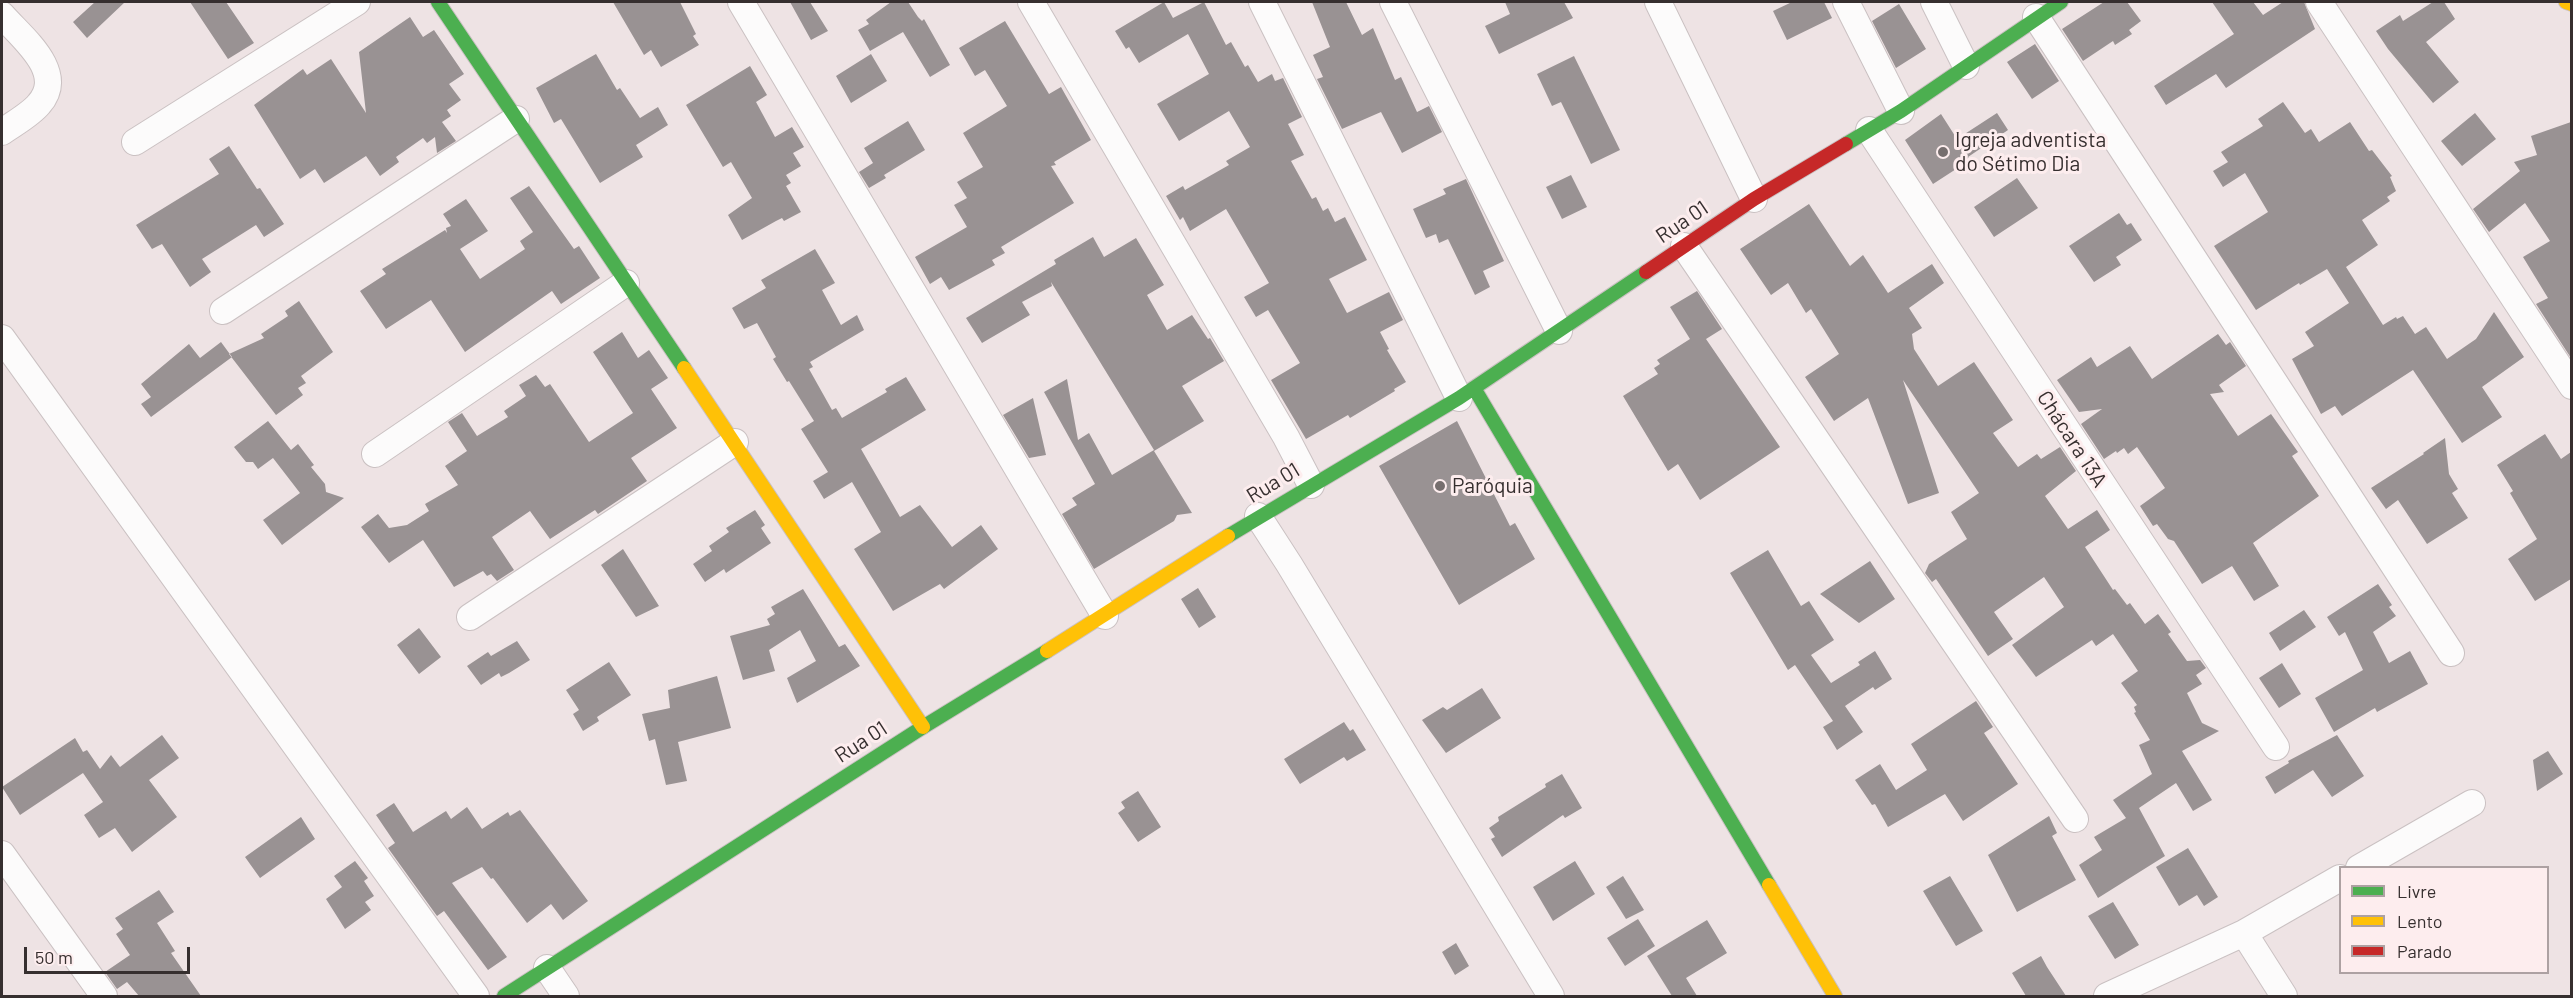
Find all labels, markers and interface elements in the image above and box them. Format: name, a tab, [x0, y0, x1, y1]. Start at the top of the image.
place label: Igreja adventista do Sétimo Dia	[1955, 127, 2106, 177]
marker: Igreja adventista do Sétimo Dia	[1936, 145, 1950, 159]
street label: Rua 01	[1651, 195, 1713, 249]
street label: Chácara 13A	[2032, 386, 2112, 492]
street label: Rua 01	[1242, 457, 1304, 509]
place label: Paróquia	[1452, 473, 1533, 499]
marker: Paróquia	[1433, 479, 1447, 493]
street label: Rua 01	[830, 716, 892, 768]
legend	[2339, 866, 2549, 974]
text: Livre	[2397, 880, 2436, 902]
text: Lento	[2397, 910, 2443, 932]
scale bar	[27, 935, 194, 973]
text: Parado	[2397, 940, 2452, 962]
text: 50 m	[35, 946, 73, 968]

